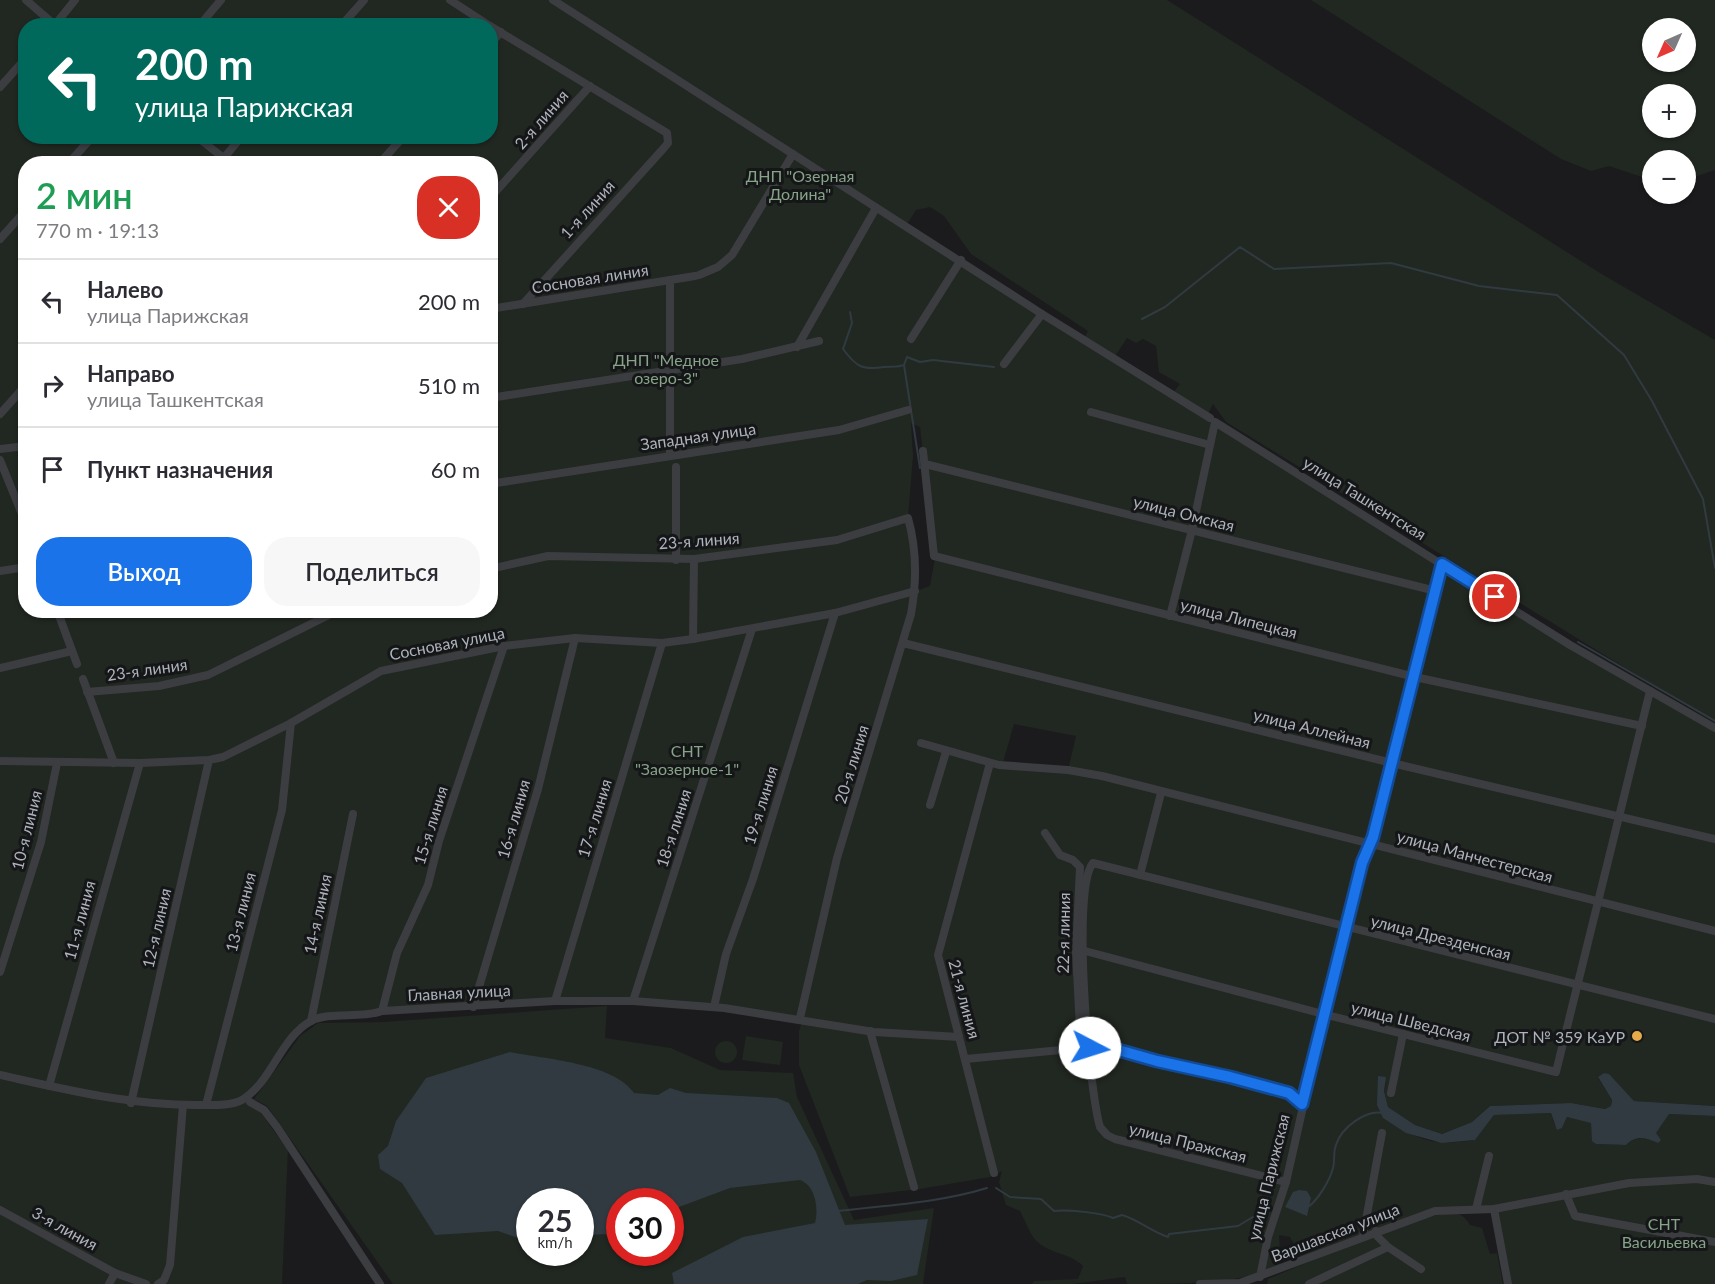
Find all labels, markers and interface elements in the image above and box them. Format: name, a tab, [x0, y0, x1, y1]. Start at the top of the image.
north arrow	[1642, 18, 1696, 72]
map controls	[1642, 18, 1696, 204]
text: 200 m	[135, 39, 253, 89]
icon: left	[36, 42, 114, 120]
button: +	[1642, 84, 1696, 138]
street label: 2-я линия	[510, 86, 572, 152]
text: улица Парижская	[135, 90, 354, 123]
button: −	[1642, 150, 1696, 204]
park label: ДНП "Озерная Долина"	[746, 166, 854, 203]
text: 2 мин	[36, 173, 133, 217]
button: close	[417, 176, 480, 239]
street label: 1-я линия	[556, 176, 618, 242]
text: 770 m · 19:13	[36, 218, 159, 242]
street label: Сосновая линия	[530, 259, 650, 297]
text: Налево	[87, 276, 163, 303]
icon: left	[36, 285, 69, 318]
text: 200 m	[418, 288, 480, 315]
text: улица Парижская	[87, 303, 249, 327]
park label: ДНП "Медное озеро-3"	[613, 350, 719, 387]
text: Направо	[87, 360, 175, 387]
icon: right	[36, 369, 69, 402]
text: 510 m	[418, 372, 480, 399]
text: улица Ташкентская	[87, 387, 264, 411]
street label: Западная улица	[639, 418, 757, 454]
street label: улица Ташкентская	[1300, 452, 1430, 544]
icon: arrive	[36, 453, 69, 486]
text: Пункт назначения	[87, 456, 273, 483]
text: 60 m	[431, 456, 480, 483]
street label: улица Омская	[1131, 491, 1237, 535]
street label: 23-я линия	[658, 528, 740, 552]
button: Выход	[36, 537, 252, 606]
button: Поделиться	[264, 537, 480, 606]
pin	[1469, 571, 1520, 622]
icon: arrive	[1478, 580, 1511, 613]
street label: улица Липецкая	[1179, 594, 1299, 642]
street label: Сосновая улица	[388, 623, 506, 663]
street label: 23-я линия	[105, 654, 189, 684]
street label: улица Аллейная	[1251, 704, 1373, 752]
street label: 20-я линия	[830, 722, 872, 806]
park label: СНТ "Заозерное-1"	[635, 741, 739, 778]
street label: 19-я линия	[739, 763, 781, 847]
street label: 17-я линия	[573, 776, 615, 860]
street label: 16-я линия	[493, 777, 533, 861]
street label: 15-я линия	[409, 783, 451, 867]
street label: 18-я линия	[651, 786, 695, 870]
street label: 10-я линия	[7, 788, 45, 872]
street label: улица Манчестерская	[1395, 826, 1555, 886]
street label: 13-я линия	[221, 870, 259, 954]
street label: 14-я линия	[299, 872, 335, 956]
street label: 11-я линия	[59, 878, 99, 962]
street label: 12-я линия	[138, 886, 174, 970]
street label: 22-я линия	[1053, 892, 1073, 974]
street label: улица Дрезденская	[1369, 910, 1513, 964]
street label: 21-я линия	[945, 957, 985, 1041]
street label: Главная улица	[407, 980, 511, 1004]
street label: улица Шведская	[1349, 997, 1473, 1045]
position arrow	[1058, 1016, 1122, 1080]
place label: ДОТ № 359 КаУР	[1494, 1027, 1625, 1046]
marker: ДОТ № 359 КаУР	[1630, 1029, 1644, 1043]
street label: улица Парижская	[1243, 1112, 1293, 1242]
street label: улица Пражская	[1127, 1118, 1249, 1166]
speed limit sign: 30	[606, 1188, 684, 1266]
street label: Варшавская улица	[1268, 1199, 1402, 1265]
street label: 3-я линия	[29, 1202, 101, 1254]
text: 25	[538, 1202, 572, 1238]
park label: СНТ Васильевка	[1622, 1214, 1706, 1251]
text: km/h	[537, 1233, 573, 1251]

